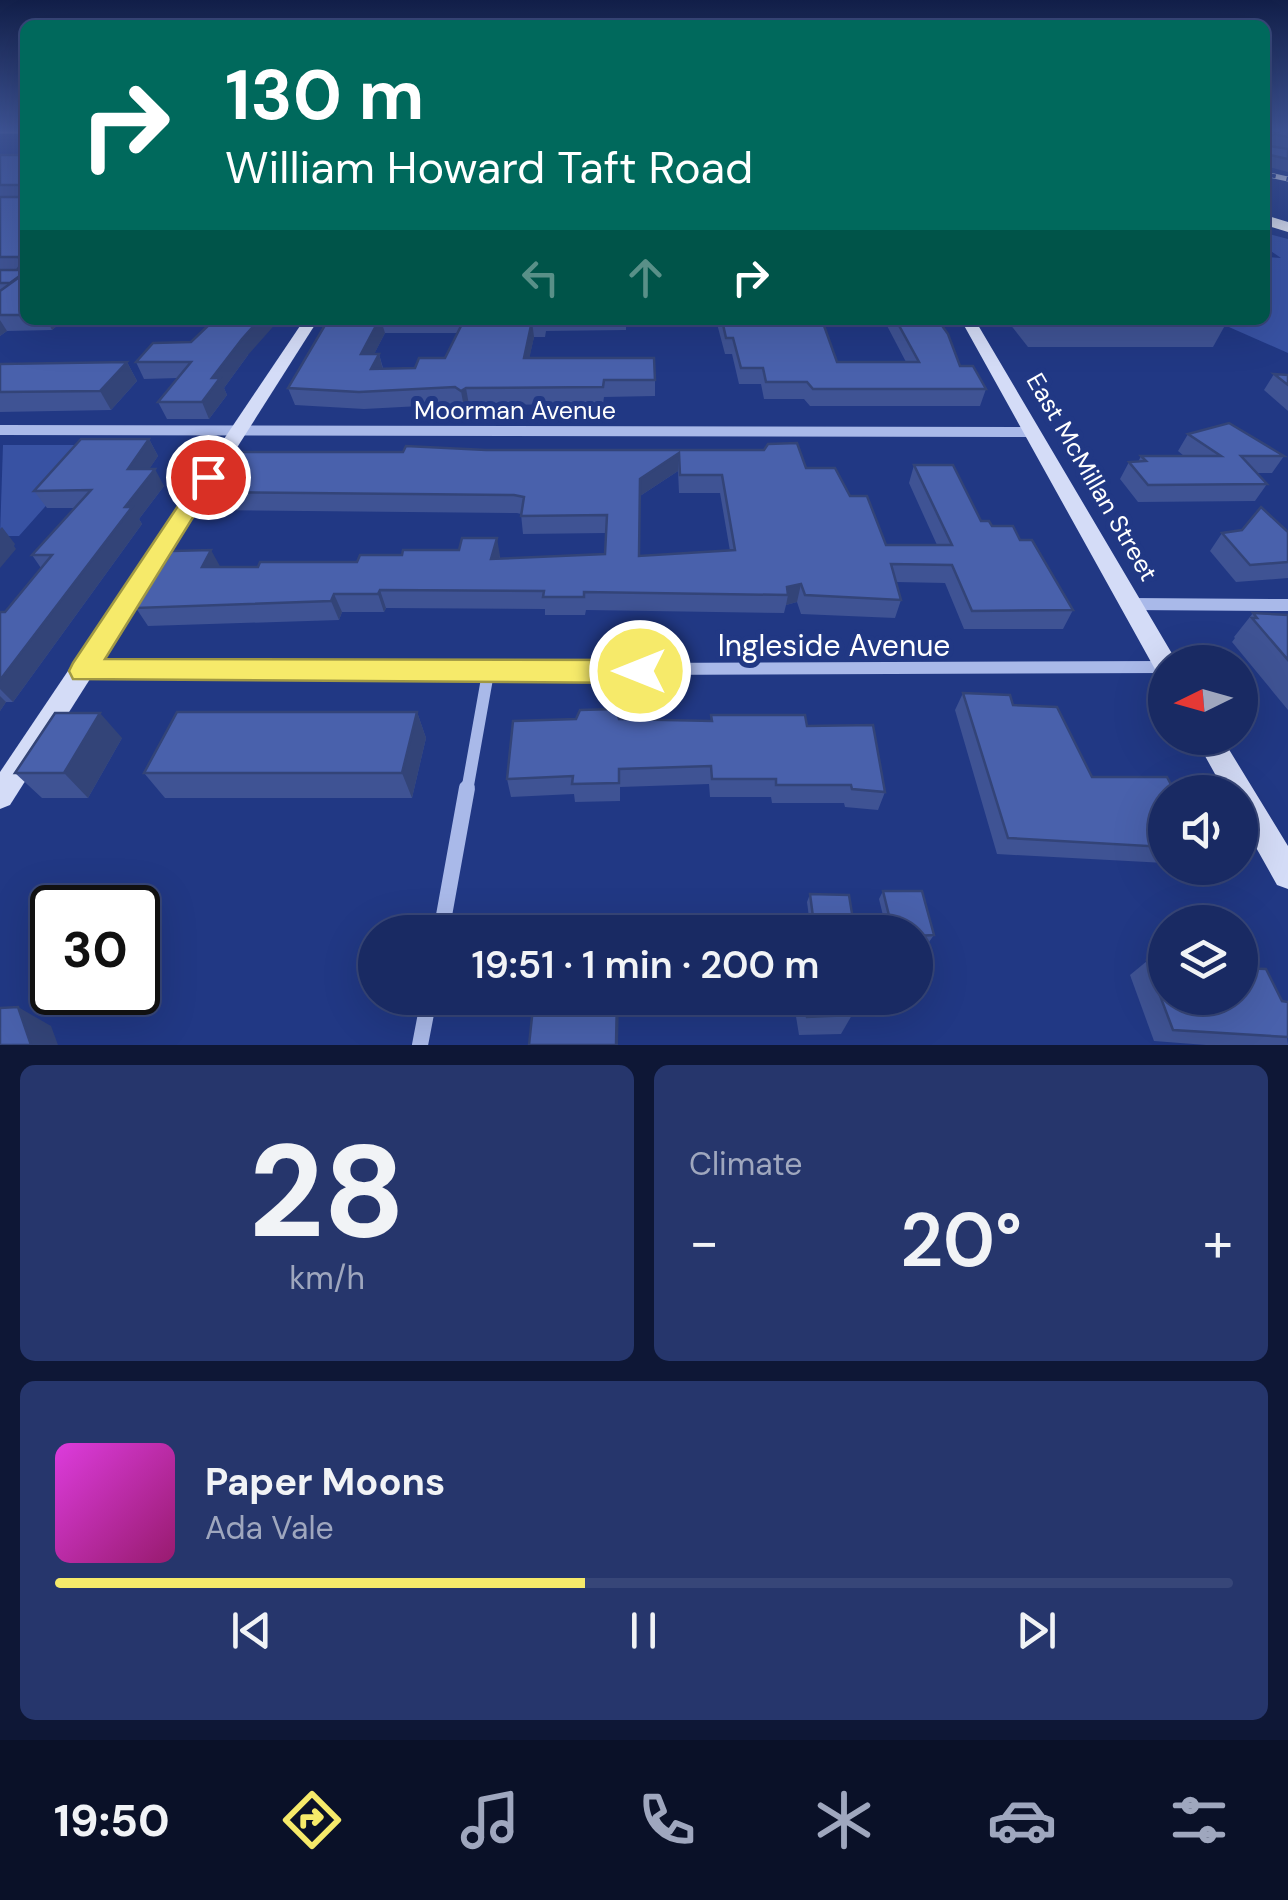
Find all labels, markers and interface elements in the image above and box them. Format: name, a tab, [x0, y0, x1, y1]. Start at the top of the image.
text: 130 m	[225, 50, 424, 141]
icon: right	[60, 60, 190, 190]
text: William Howard Taft Road	[225, 138, 753, 197]
icon: left	[513, 250, 568, 305]
icon: ahead	[618, 250, 673, 305]
icon: right	[723, 250, 778, 305]
street label: East McMillan Street	[1019, 367, 1165, 587]
street label: Moorman Avenue	[414, 394, 616, 427]
pin	[166, 435, 251, 520]
icon: arrive	[181, 450, 236, 505]
position arrow	[588, 619, 692, 723]
street label: Ingleside Avenue	[718, 626, 950, 665]
north arrow	[1148, 645, 1258, 755]
map controls	[1148, 645, 1258, 1015]
button: sound	[1148, 775, 1258, 885]
speed limit sign: 30	[30, 885, 160, 1015]
button: layers	[1148, 905, 1258, 1015]
text: 19:51 · 1 min · 200 m	[472, 940, 819, 990]
text: 28	[249, 1107, 405, 1276]
text: Climate	[689, 1143, 803, 1185]
text: 20°	[900, 1192, 1022, 1289]
text: −	[689, 1206, 719, 1278]
text: +	[1203, 1206, 1233, 1278]
text: km/h	[289, 1257, 365, 1299]
text: Paper Moons	[205, 1457, 445, 1507]
text: Ada Vale	[205, 1507, 334, 1549]
icon: previous	[224, 1603, 279, 1658]
icon: pause	[616, 1603, 671, 1658]
icon: next	[1009, 1603, 1064, 1658]
icon: directions	[277, 1785, 347, 1855]
icon: music	[455, 1785, 525, 1855]
icon: phone	[632, 1785, 702, 1855]
icon: climate	[809, 1785, 879, 1855]
icon: car	[987, 1785, 1057, 1855]
icon: filters	[1164, 1785, 1234, 1855]
text: 19:50	[54, 1791, 170, 1850]

